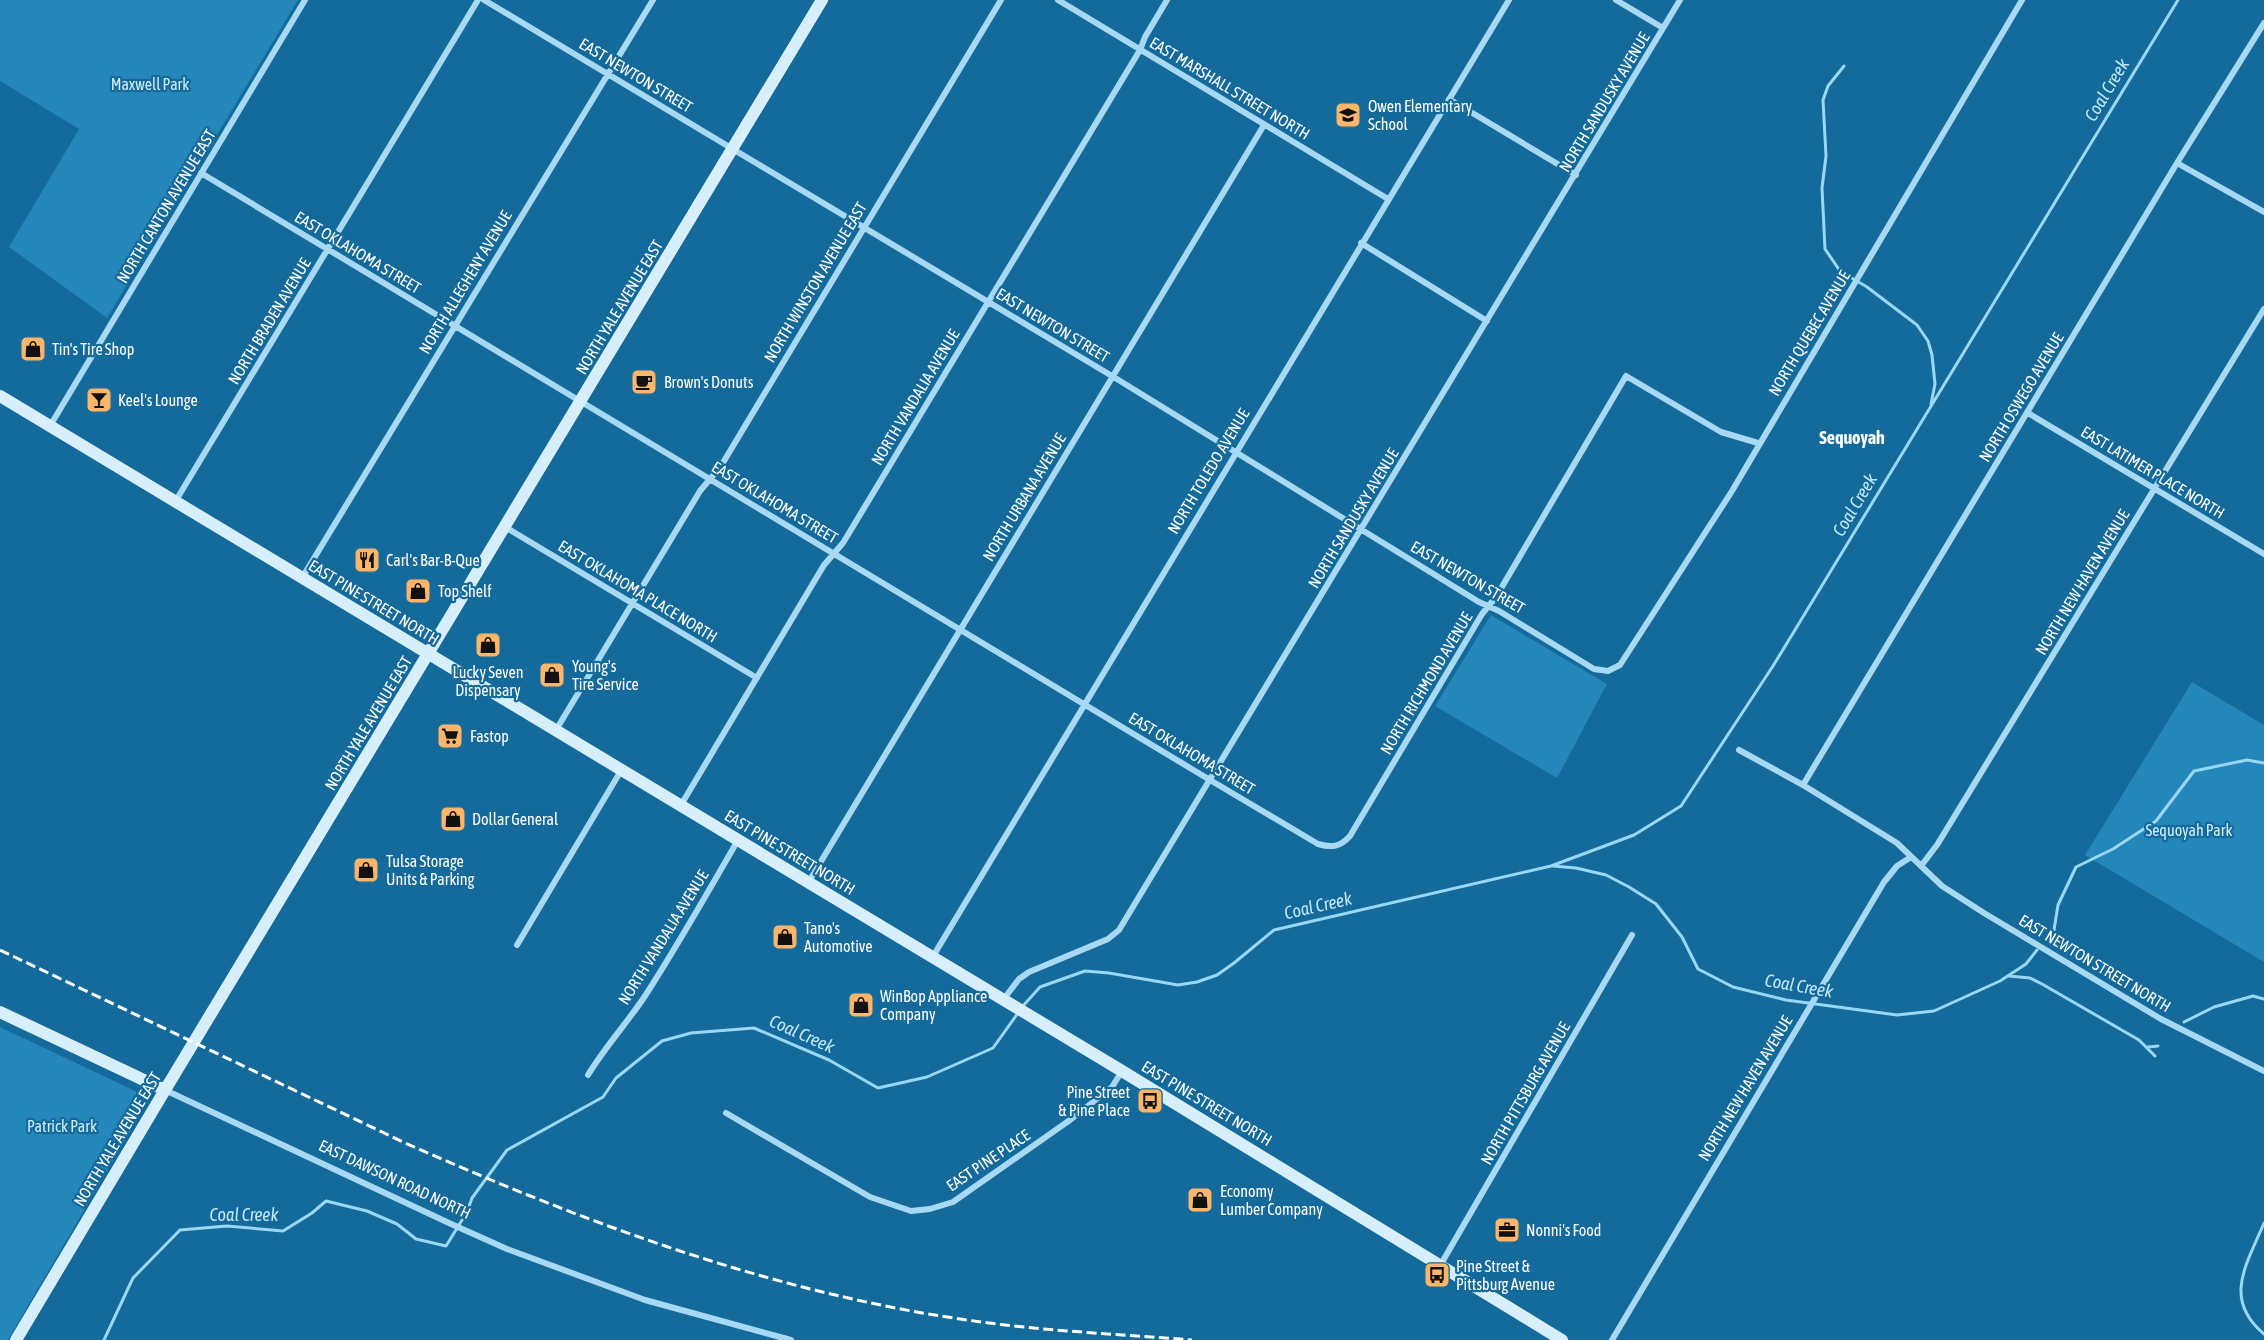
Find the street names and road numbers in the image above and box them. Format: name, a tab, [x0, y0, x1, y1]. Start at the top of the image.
street label: NORTH SANDUSKY AVENUE	[1555, 29, 1653, 175]
street label: EAST MARSHALL STREET NORTH	[1147, 33, 1313, 143]
street label: EAST NEWTON STREET	[576, 34, 696, 116]
street label: NORTH CANTON AVENUE EAST	[113, 126, 219, 286]
street label: NORTH WINSTON AVENUE EAST	[760, 199, 870, 365]
street label: EAST OKLAHOMA STREET	[292, 207, 424, 297]
street label: NORTH ALLEGHENY AVENUE	[415, 207, 515, 357]
street label: NORTH YALE AVENUE EAST	[572, 237, 666, 377]
street label: NORTH BRADEN AVENUE	[224, 254, 314, 387]
street label: NORTH QUEBEC AVENUE	[1765, 267, 1854, 399]
street label: EAST NEWTON STREET	[993, 284, 1113, 366]
street label: NORTH VANDALIA AVENUE	[867, 326, 963, 468]
street label: NORTH OSWEGO AVENUE	[1975, 329, 2067, 465]
street label: NORTH TOLEDO AVENUE	[1164, 405, 1253, 537]
street label: EAST LATIMER PLACE NORTH	[2078, 422, 2228, 522]
street label: NORTH URBANA AVENUE	[979, 430, 1069, 564]
street label: NORTH SANDUSKY AVENUE	[1304, 445, 1402, 591]
street label: EAST OKLAHOMA STREET	[709, 457, 841, 547]
street label: NORTH NEW HAVEN AVENUE	[2031, 506, 2133, 658]
street label: EAST OKLAHOMA PLACE NORTH	[555, 536, 721, 646]
street label: EAST NEWTON STREET	[1408, 537, 1528, 617]
street label: EAST PINE STREET NORTH	[306, 556, 442, 648]
street label: NORTH RICHMOND AVENUE	[1376, 609, 1476, 757]
street label: NORTH YALE AVENUE EAST	[321, 653, 415, 793]
street label: EAST OKLAHOMA STREET	[1126, 708, 1258, 798]
street label: EAST PINE STREET NORTH	[722, 806, 858, 898]
street label: NORTH VANDALIA AVENUE	[614, 866, 712, 1008]
street label: EAST NEWTON STREET NORTH	[2016, 911, 2174, 1015]
street label: NORTH NEW HAVEN AVENUE	[1694, 1012, 1796, 1164]
street label: NORTH PITTSBURG AVENUE	[1477, 1018, 1573, 1167]
street label: EAST PINE STREET NORTH	[1139, 1057, 1275, 1149]
street label: NORTH YALE AVENUE EAST	[70, 1069, 164, 1209]
street label: EAST PINE PLACE	[943, 1125, 1033, 1195]
street label: EAST DAWSON ROAD NORTH	[316, 1136, 474, 1222]

